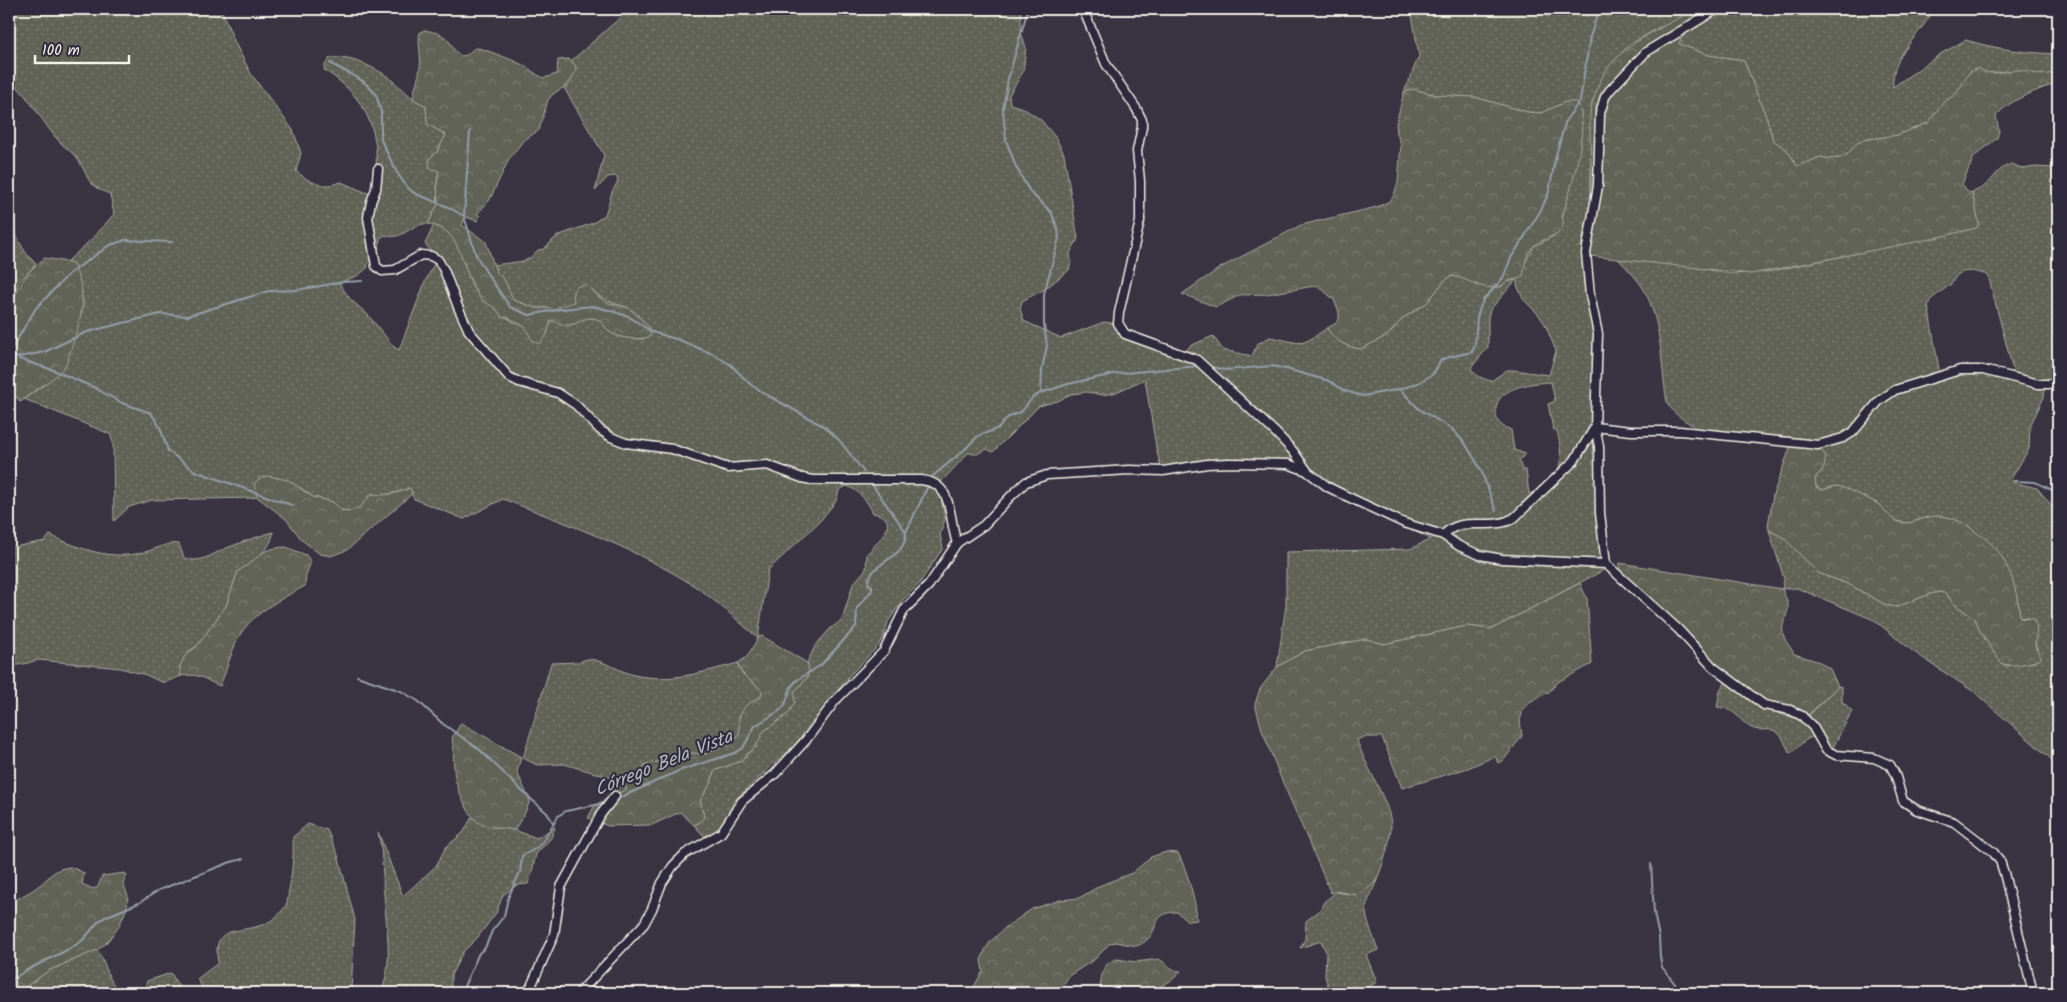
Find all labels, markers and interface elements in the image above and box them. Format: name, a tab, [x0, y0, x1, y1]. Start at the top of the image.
scale bar	[35, 32, 129, 64]
text: 100 m	[42, 39, 80, 63]
water label: Córrego Bela Vista	[590, 722, 739, 805]

